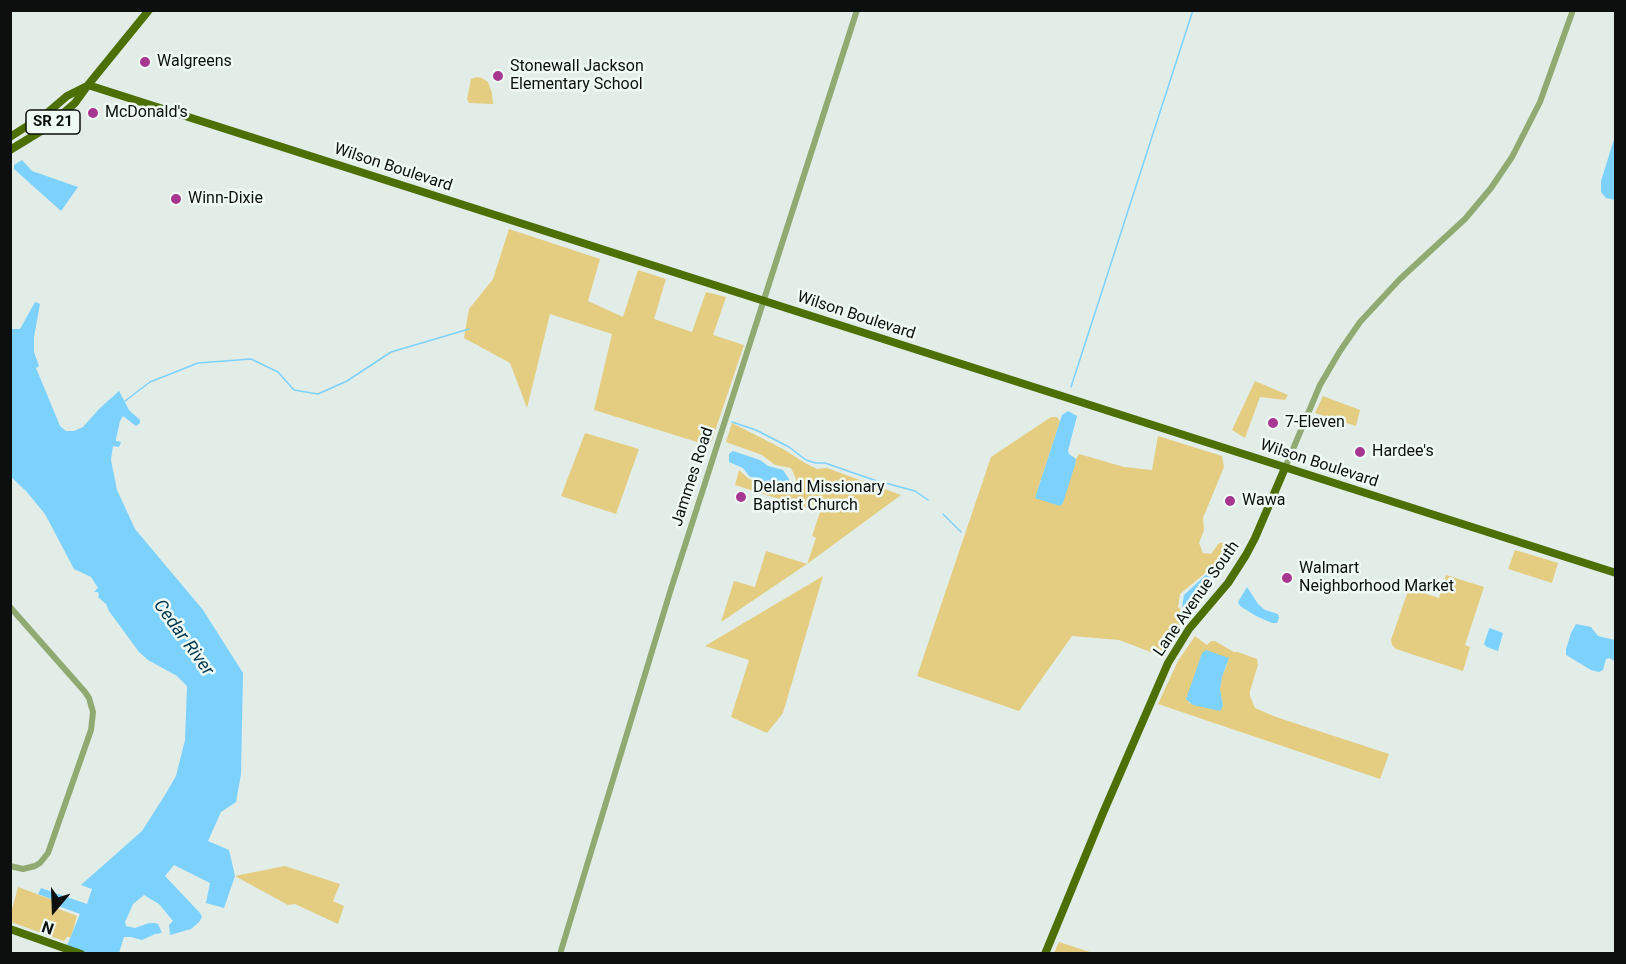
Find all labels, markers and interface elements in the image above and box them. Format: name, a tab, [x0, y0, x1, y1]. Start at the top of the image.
place label: Walgreens	[157, 52, 232, 72]
marker: Walgreens	[138, 55, 152, 69]
place label: Stonewall Jackson Elementary School	[510, 57, 644, 95]
marker: Stonewall Jackson Elementary School	[491, 69, 505, 83]
place label: McDonald's	[105, 103, 188, 123]
marker: McDonald's	[86, 106, 100, 120]
road number: SR 21	[26, 110, 80, 134]
street label: Wilson Boulevard	[332, 140, 454, 196]
place label: Winn-Dixie	[188, 189, 263, 209]
marker: Winn-Dixie	[169, 192, 183, 206]
street label: Wilson Boulevard	[795, 288, 917, 344]
place label: 7-Eleven	[1285, 413, 1345, 433]
marker: 7-Eleven	[1266, 416, 1280, 430]
street label: Jammes Road	[668, 425, 718, 529]
street label: Wilson Boulevard	[1258, 436, 1380, 492]
place label: Hardee's	[1372, 442, 1434, 462]
marker: Hardee's	[1353, 445, 1367, 459]
place label: Deland Missionary Baptist Church	[753, 478, 884, 516]
marker: Deland Missionary Baptist Church	[734, 490, 748, 504]
place label: Wawa	[1242, 491, 1285, 511]
marker: Wawa	[1223, 494, 1237, 508]
street label: Lane Avenue South	[1150, 538, 1244, 660]
place label: Walmart Neighborhood Market	[1299, 559, 1454, 597]
marker: Walmart Neighborhood Market	[1280, 571, 1294, 585]
water label: Cedar River	[148, 596, 218, 680]
north arrow	[24, 880, 84, 940]
text: N	[40, 917, 56, 938]

